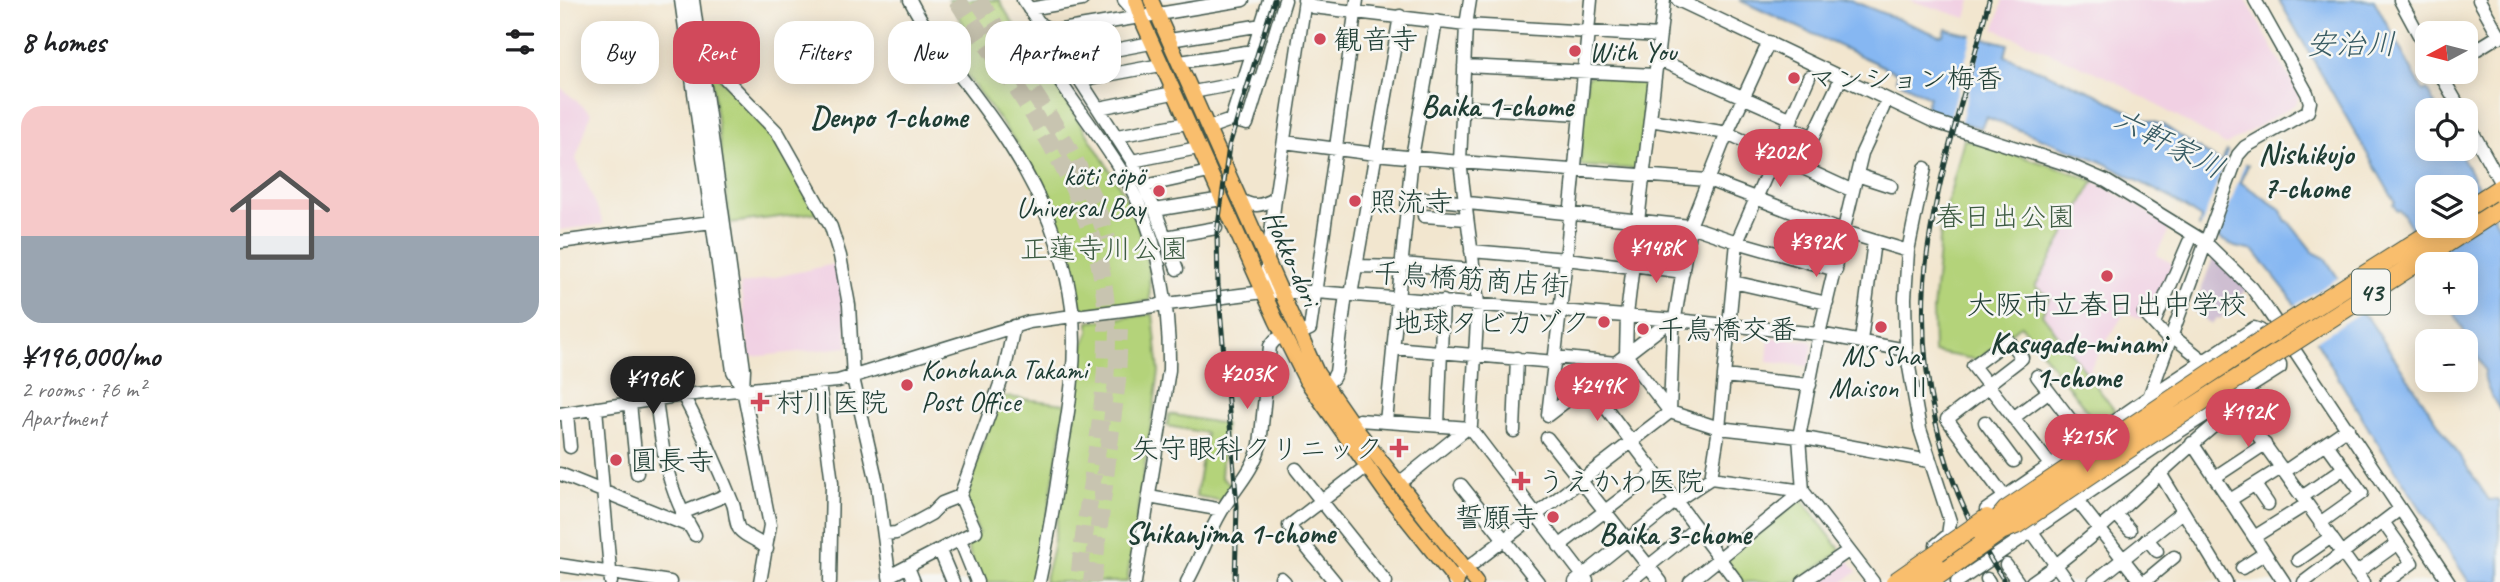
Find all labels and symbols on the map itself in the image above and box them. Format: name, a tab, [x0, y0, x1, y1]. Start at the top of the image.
north arrow	[2415, 21, 2478, 84]
place label: 観音寺	[1334, 22, 1418, 57]
water label: 安治川	[2306, 25, 2396, 63]
marker: 観音寺	[1312, 31, 1328, 47]
place label: With You	[1589, 34, 1678, 69]
marker: With You	[1567, 43, 1583, 59]
place label: マンション梅香	[1808, 61, 2003, 96]
marker: マンション梅香	[1786, 70, 1802, 86]
district label: Baika 1-chome	[1421, 87, 1575, 125]
district label: Denpo 1-chome	[810, 98, 970, 136]
water label: 六軒家川	[2107, 99, 2231, 187]
pin: ¥202K	[1731, 130, 1829, 189]
district label: Nishikujo 7-chome	[2259, 135, 2356, 207]
place label: köti söpö Universal Bay	[1016, 158, 1148, 225]
marker: köti söpö Universal Bay	[1151, 183, 1167, 199]
place label: 照流寺	[1369, 184, 1453, 219]
marker: 照流寺	[1347, 193, 1363, 209]
park label: 春日出公園	[1935, 199, 2075, 234]
street label: Hokko-dori	[1255, 205, 1330, 315]
pin: ¥392K	[1767, 219, 1865, 279]
pin: ¥148K	[1607, 226, 1705, 285]
park label: 正蓮寺川公園	[1020, 231, 1188, 266]
street label: 千鳥橋筋商店街	[1372, 255, 1570, 303]
marker: 大阪市立春日出中学校	[2099, 268, 2115, 284]
road number: 43	[2352, 270, 2390, 314]
place label: 大阪市立春日出中学校	[1967, 287, 2247, 322]
place label: 地球タビカゾク	[1394, 305, 1590, 340]
place label: 千鳥橋交番	[1657, 312, 1797, 347]
marker: 地球タビカゾク	[1596, 314, 1612, 330]
marker: MS Sha Maison Ⅱ	[1873, 319, 1889, 335]
marker: 千鳥橋交番	[1635, 321, 1651, 337]
district label: Kasugade-minami 1-chome	[1990, 324, 2170, 396]
place label: MS Sha Maison Ⅱ	[1829, 338, 1933, 405]
place label: Konohana Takami Post Office	[921, 352, 1091, 419]
pin: ¥203K	[1198, 352, 1296, 411]
pin: ¥196K	[604, 356, 702, 416]
pin: ¥249K	[1548, 364, 1646, 423]
marker: Konohana Takami Post Office	[899, 377, 915, 393]
place label: 村川医院	[776, 385, 888, 420]
pin: ¥192K	[2199, 390, 2297, 449]
marker: 村川医院	[750, 392, 770, 412]
pin: ¥215K	[2038, 414, 2136, 474]
place label: 矢守眼科クリニック	[1131, 431, 1383, 466]
marker: 矢守眼科クリニック	[1389, 438, 1409, 458]
place label: 圓長寺	[630, 443, 714, 478]
marker: 圓長寺	[608, 452, 624, 468]
place label: うえかわ医院	[1537, 464, 1704, 499]
marker: うえかわ医院	[1511, 471, 1531, 491]
place label: 誓願寺	[1455, 500, 1539, 535]
marker: 誓願寺	[1545, 509, 1561, 525]
district label: Shikanjima 1-chome	[1125, 514, 1337, 552]
district label: Baika 3-chome	[1599, 515, 1753, 553]

